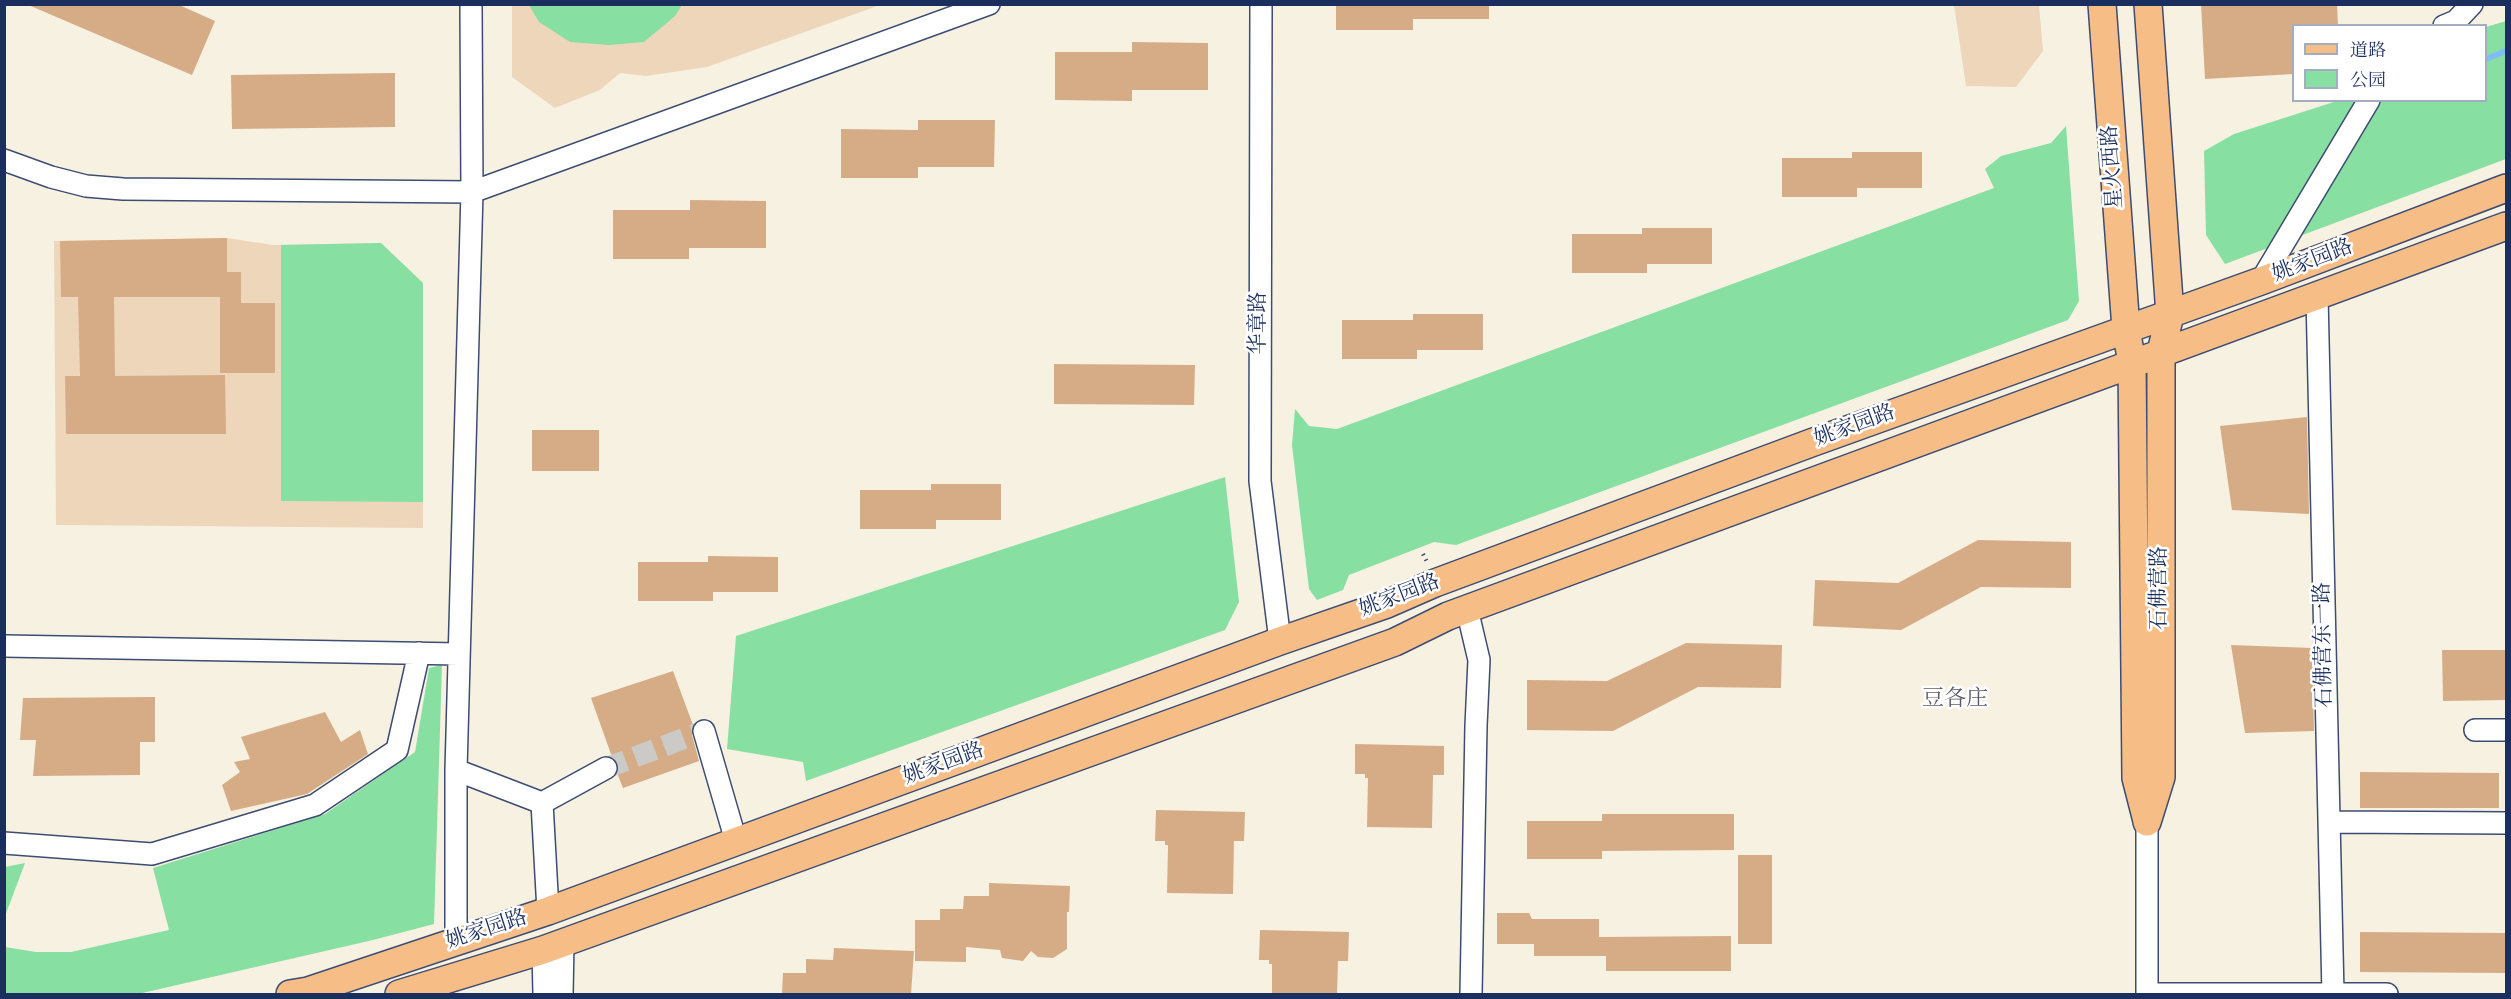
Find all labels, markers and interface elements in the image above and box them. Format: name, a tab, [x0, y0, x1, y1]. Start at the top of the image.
legend	[2292, 24, 2487, 102]
text: 道路	[2350, 40, 2386, 63]
text: 公园	[2350, 70, 2386, 93]
street label: 星火西路	[2099, 124, 2129, 210]
street label: 姚家园路	[2269, 235, 2357, 289]
street label: 华章路	[1247, 292, 1273, 354]
street label: 姚家园路	[1811, 401, 1899, 453]
street label: 石佛营路	[2148, 546, 2174, 630]
street label: 姚家园路	[1356, 570, 1444, 624]
street label: 石佛营东一路	[2311, 582, 2339, 708]
district label: 豆各庄	[1922, 687, 1988, 713]
street label: 姚家园路	[900, 739, 988, 791]
street label: 姚家园路	[443, 906, 531, 956]

